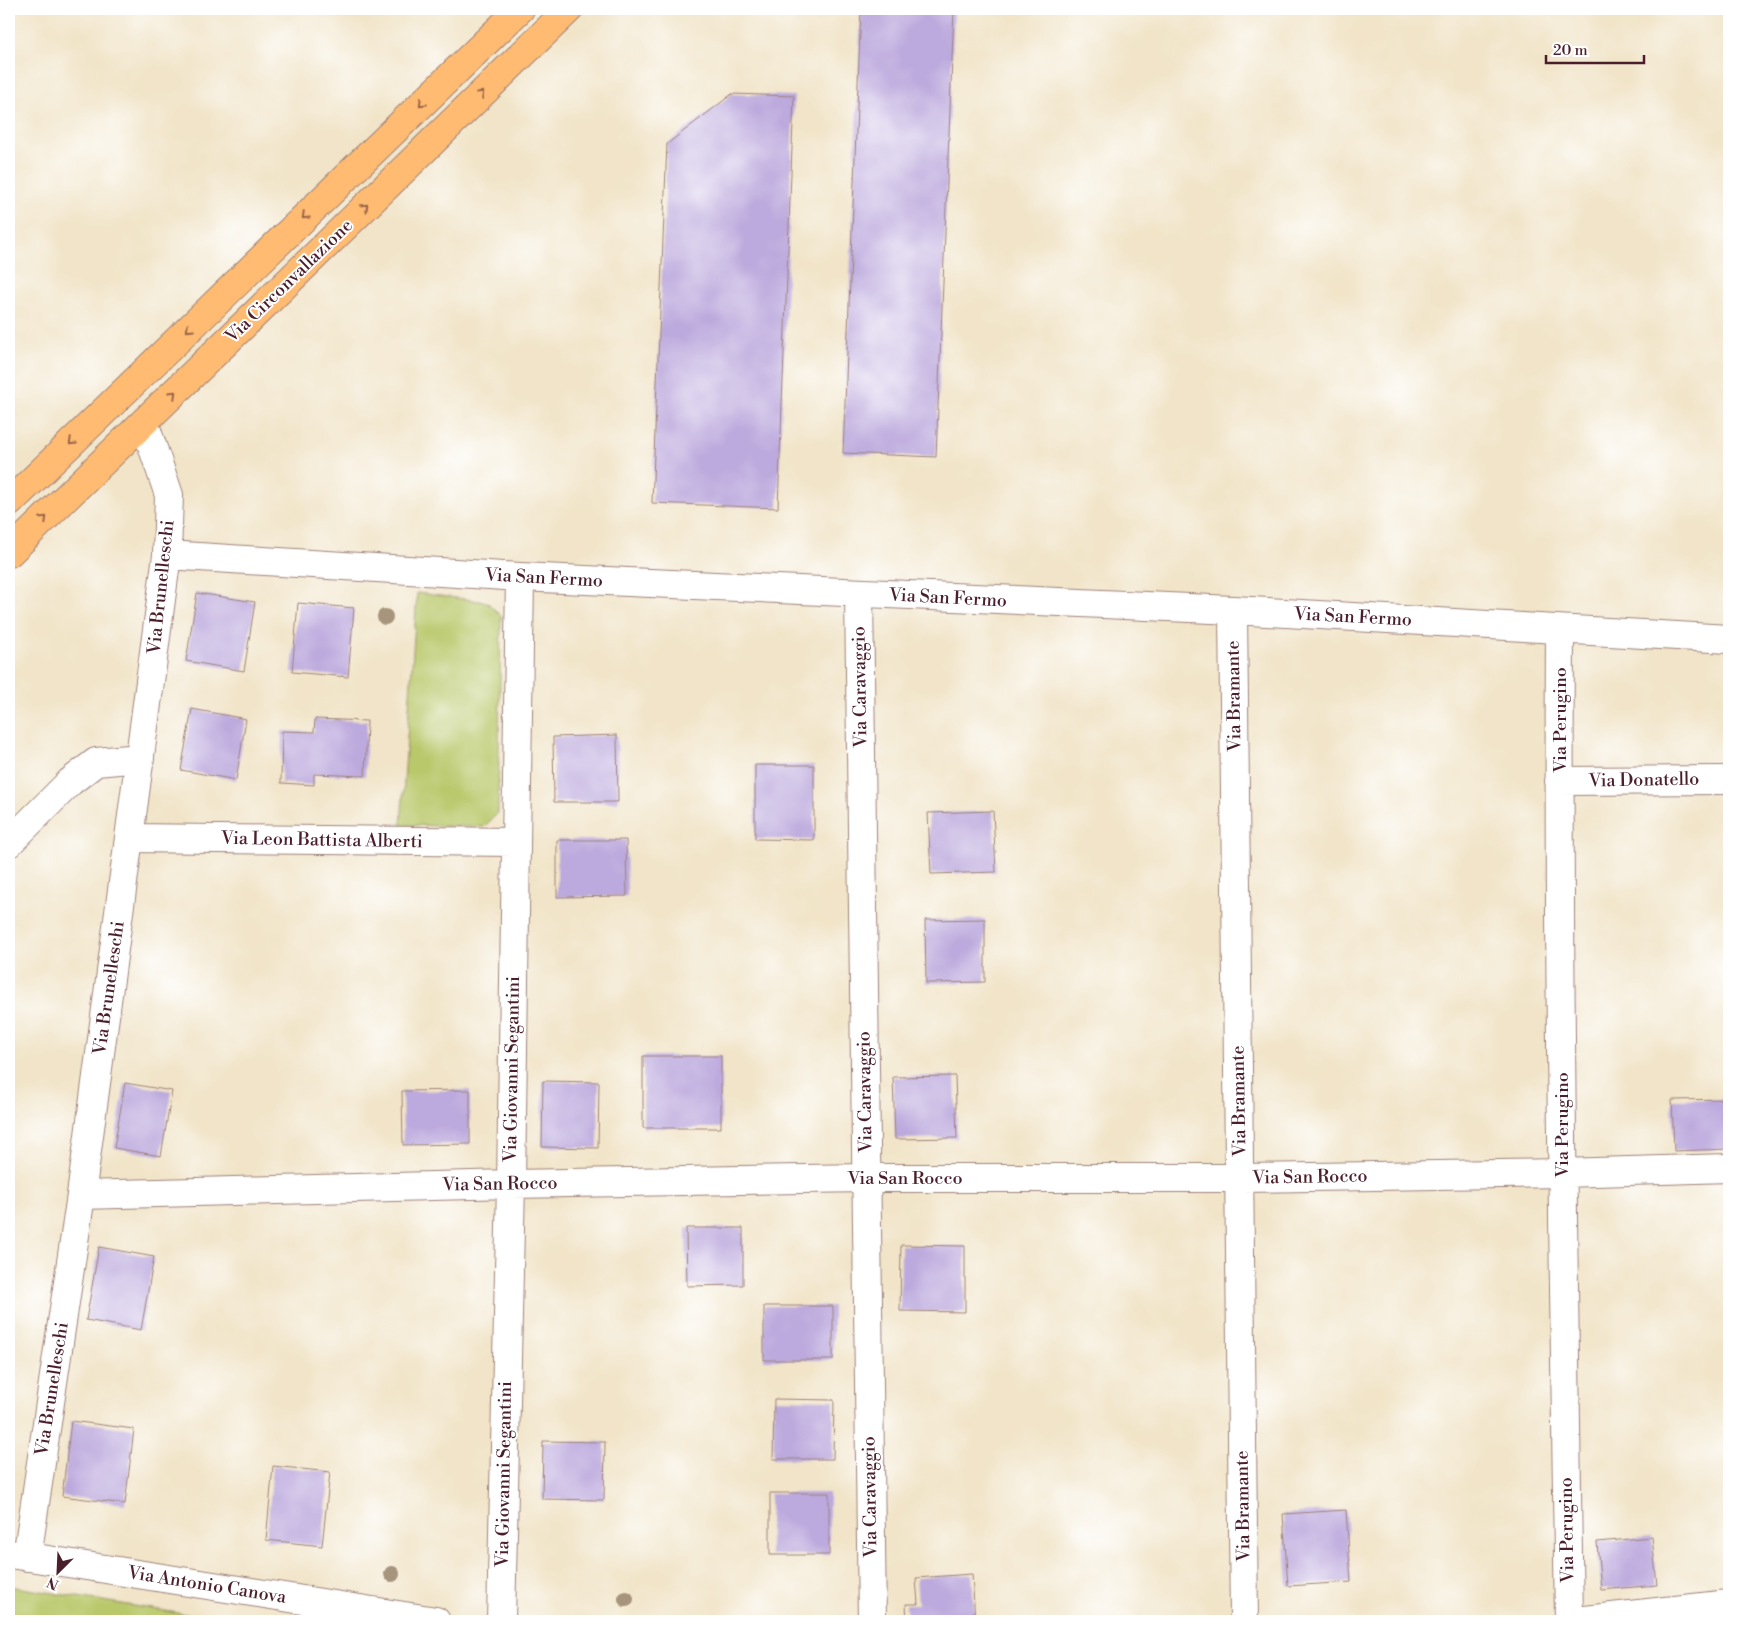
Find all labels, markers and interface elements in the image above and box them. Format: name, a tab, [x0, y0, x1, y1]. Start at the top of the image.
scale bar	[1546, 32, 1643, 64]
text: 20 m	[1553, 41, 1588, 60]
one-way arrow	[475, 91, 484, 100]
one-way arrow	[419, 98, 428, 107]
one-way arrow	[359, 204, 368, 213]
one-way arrow	[302, 210, 311, 219]
street label: Via Circonvallazione	[220, 214, 358, 349]
one-way arrow	[185, 323, 194, 332]
one-way arrow	[167, 391, 176, 400]
one-way arrow	[68, 436, 77, 445]
one-way arrow	[38, 516, 47, 525]
street label: Via Brunelleschi	[142, 519, 179, 656]
street label: Via San Fermo	[483, 563, 604, 593]
street label: Via San Fermo	[887, 583, 1008, 613]
street label: Via San Fermo	[1292, 602, 1413, 632]
street label: Via Caravaggio	[847, 626, 873, 749]
street label: Via Bramante	[1222, 640, 1246, 753]
street label: Via Perugino	[1549, 667, 1572, 774]
street label: Via Donatello	[1587, 768, 1700, 792]
street label: Via Leon Battista Alberti	[220, 827, 423, 853]
street label: Via Brunelleschi	[88, 920, 130, 1057]
street label: Via Giovanni Segantini	[499, 976, 525, 1163]
street label: Via Caravaggio	[852, 1031, 878, 1154]
street label: Via Bramante	[1227, 1045, 1251, 1158]
street label: Via Perugino	[1551, 1072, 1574, 1179]
street label: Via San Rocco	[1251, 1164, 1368, 1190]
street label: Via San Rocco	[846, 1167, 963, 1190]
street label: Via San Rocco	[441, 1171, 558, 1197]
street label: Via Brunelleschi	[30, 1321, 74, 1458]
street label: Via Giovanni Segantini	[491, 1381, 517, 1568]
street label: Via Caravaggio	[857, 1436, 883, 1559]
street label: Via Bramante	[1231, 1450, 1255, 1563]
street label: Via Perugino	[1555, 1477, 1579, 1584]
north arrow	[32, 1548, 82, 1598]
street label: Via Antonio Canova	[125, 1561, 289, 1609]
text: N	[44, 1572, 62, 1593]

